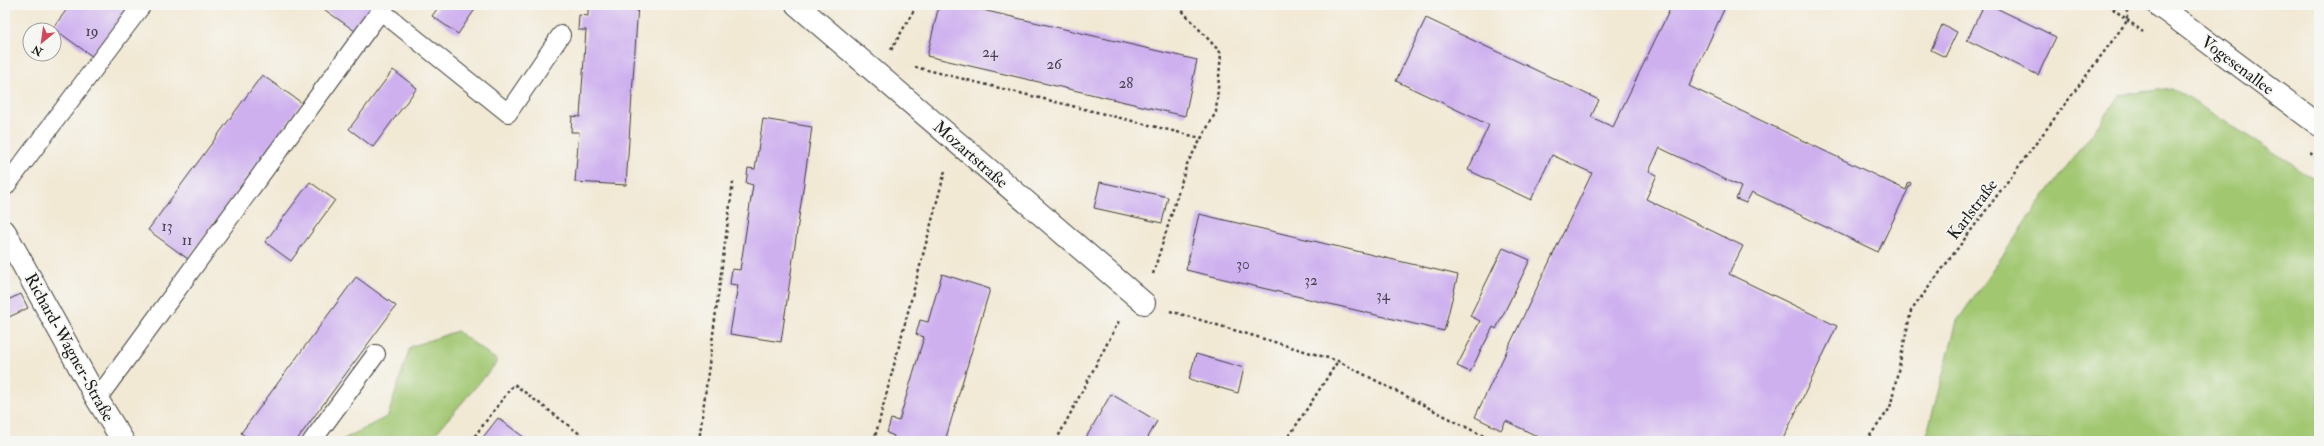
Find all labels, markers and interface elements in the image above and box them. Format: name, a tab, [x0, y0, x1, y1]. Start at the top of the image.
north arrow	[22, 22, 62, 62]
house number: 19	[86, 22, 98, 41]
street label: Vogesenallee	[2197, 31, 2278, 100]
text: N	[29, 42, 46, 59]
house number: 24	[982, 43, 999, 62]
house number: 26	[1046, 55, 1063, 74]
house number: 28	[1119, 74, 1133, 93]
street label: Mozartstraße	[929, 116, 1012, 193]
street label: Karlstraße	[1943, 175, 2002, 244]
house number: 13	[161, 217, 173, 236]
house number: 11	[182, 231, 192, 250]
house number: 30	[1236, 255, 1250, 274]
street label: Richard-Wagner-Straße	[20, 269, 119, 425]
house number: 32	[1304, 271, 1318, 290]
house number: 34	[1376, 286, 1391, 305]

